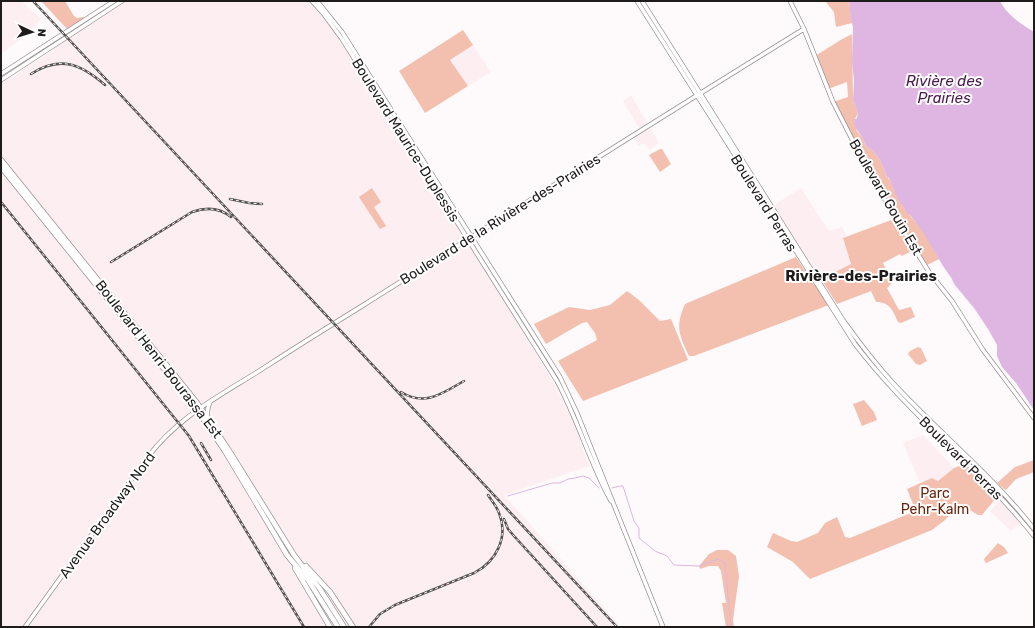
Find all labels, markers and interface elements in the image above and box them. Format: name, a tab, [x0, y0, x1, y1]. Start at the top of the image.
north arrow	[12, 12, 52, 52]
text: N	[35, 28, 48, 37]
street label: Boulevard Maurice-Duplessis	[348, 55, 463, 225]
water label: Rivière des Prairies	[906, 72, 983, 107]
street label: Boulevard Gouin Est	[845, 136, 926, 259]
street label: Boulevard de la Rivière-des-Prairies	[397, 150, 604, 288]
street label: Boulevard Perras	[727, 152, 800, 255]
district label: Rivière-des-Prairies	[785, 267, 937, 285]
street label: Boulevard Henri-Bourassa Est	[92, 277, 226, 442]
street label: Boulevard Perras	[915, 413, 1006, 504]
street label: Avenue Broadway Nord	[56, 449, 159, 582]
park label: Parc Pehr-Kalm	[901, 485, 969, 518]

